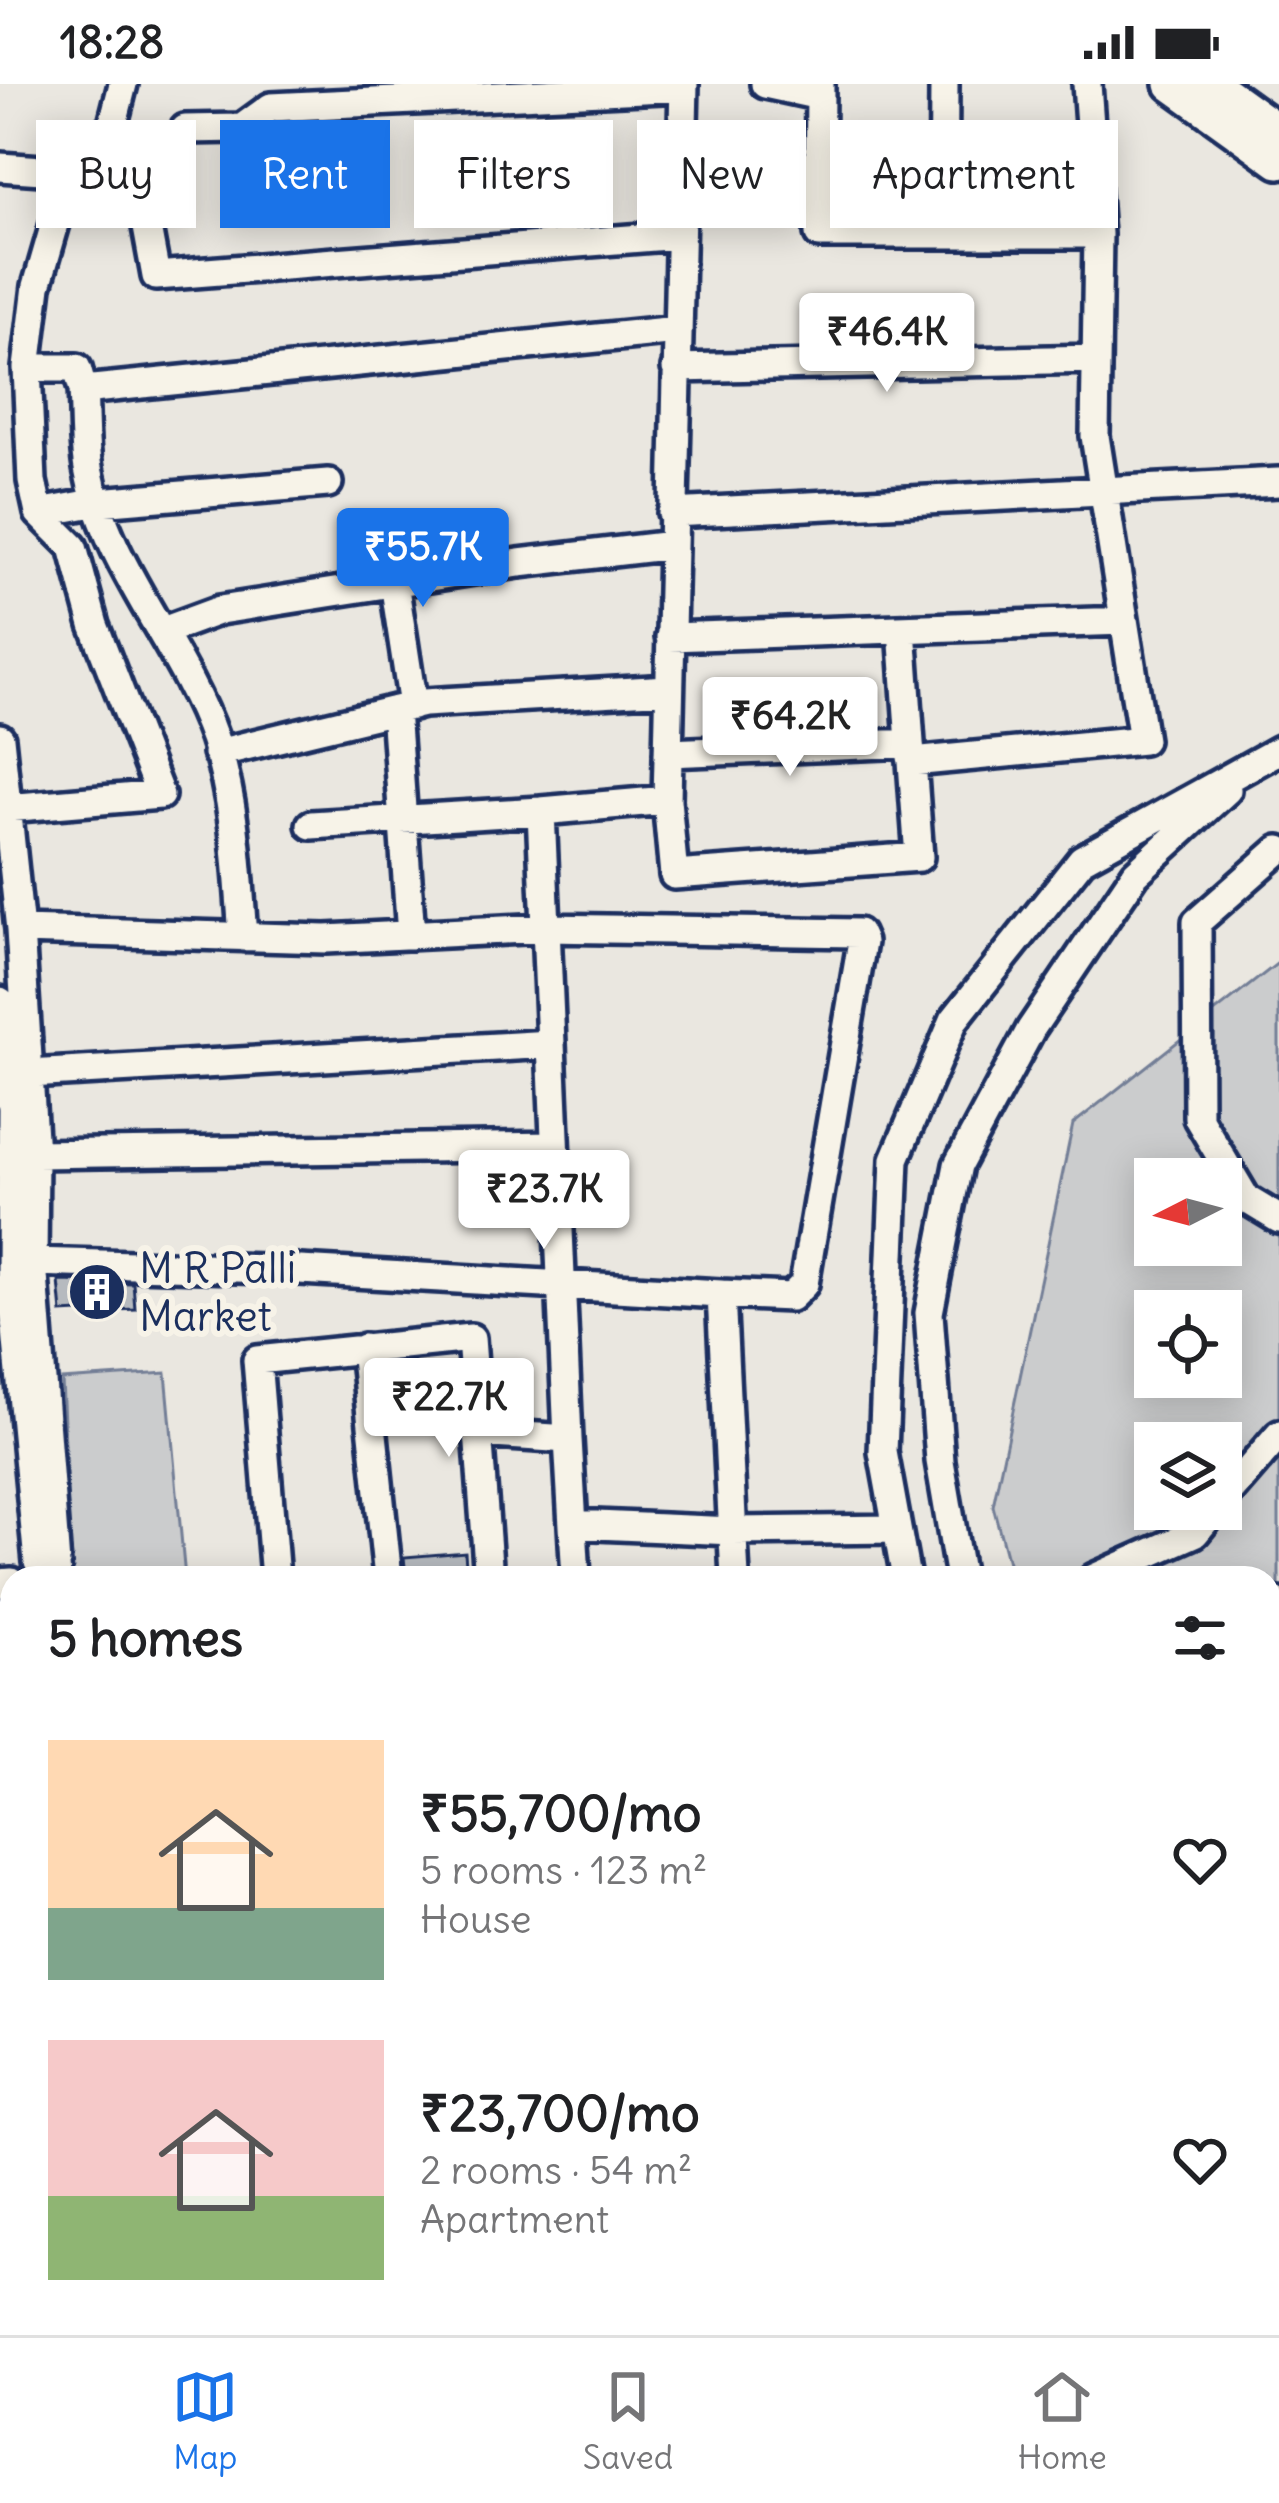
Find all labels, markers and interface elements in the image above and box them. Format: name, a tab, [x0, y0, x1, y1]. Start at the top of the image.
text: 18:28	[60, 14, 165, 70]
chip: Buy	[36, 120, 196, 228]
chip: Rent	[220, 120, 390, 228]
chip: Filters	[414, 120, 613, 228]
chip: New	[637, 120, 806, 228]
chip: Apartment	[830, 120, 1118, 228]
pin: ₹46.4K	[789, 293, 985, 395]
text: ₹46.4K	[826, 307, 948, 356]
pin: ₹55.7K	[325, 508, 521, 610]
text: ₹55.7K	[364, 522, 482, 571]
pin: ₹64.2K	[692, 677, 888, 779]
text: ₹64.2K	[730, 691, 850, 740]
pin: ₹23.7K	[446, 1150, 642, 1252]
north arrow	[1134, 1158, 1242, 1266]
map controls	[1134, 1158, 1242, 1530]
text: ₹23.7K	[485, 1164, 603, 1213]
place label: M R Palli Market	[139, 1242, 296, 1342]
building icon: M R Palli Market	[66, 1261, 128, 1323]
button: locate	[1134, 1290, 1242, 1398]
pin: ₹22.7K	[351, 1358, 547, 1460]
text: ₹22.7K	[391, 1372, 507, 1421]
button: layers	[1134, 1422, 1242, 1530]
icon: filters	[1167, 1605, 1233, 1671]
text: 5 homes	[48, 1606, 243, 1670]
text: ₹55,700/mo	[420, 1781, 701, 1845]
icon: home	[144, 1788, 288, 1932]
icon: heart	[1167, 1827, 1233, 1893]
text: 5 rooms · 123 m²	[420, 1846, 707, 1895]
text: House	[420, 1895, 531, 1944]
text: ₹23,700/mo	[420, 2081, 700, 2145]
icon: home	[144, 2088, 288, 2232]
icon: heart	[1167, 2127, 1233, 2193]
text: 2 rooms · 54 m²	[420, 2146, 692, 2195]
text: Apartment	[420, 2195, 609, 2244]
tab: Map	[172, 2364, 238, 2478]
tab: Saved	[583, 2364, 673, 2478]
tab: Home	[1018, 2364, 1107, 2478]

